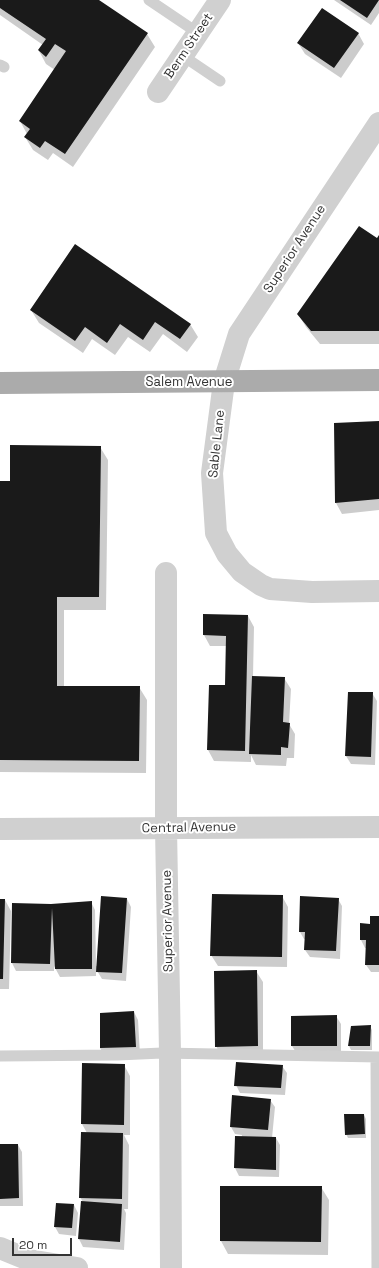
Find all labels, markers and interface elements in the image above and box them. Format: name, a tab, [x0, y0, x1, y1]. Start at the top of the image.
street label: Berm Street	[161, 10, 217, 82]
street label: Superior Avenue	[261, 202, 329, 296]
street label: Salem Avenue	[146, 374, 232, 390]
street label: Sable Lane	[206, 409, 228, 479]
street label: Central Avenue	[142, 819, 236, 837]
street label: Superior Avenue	[159, 870, 177, 972]
scale bar	[14, 1230, 74, 1256]
text: 20 m	[19, 1237, 47, 1253]

